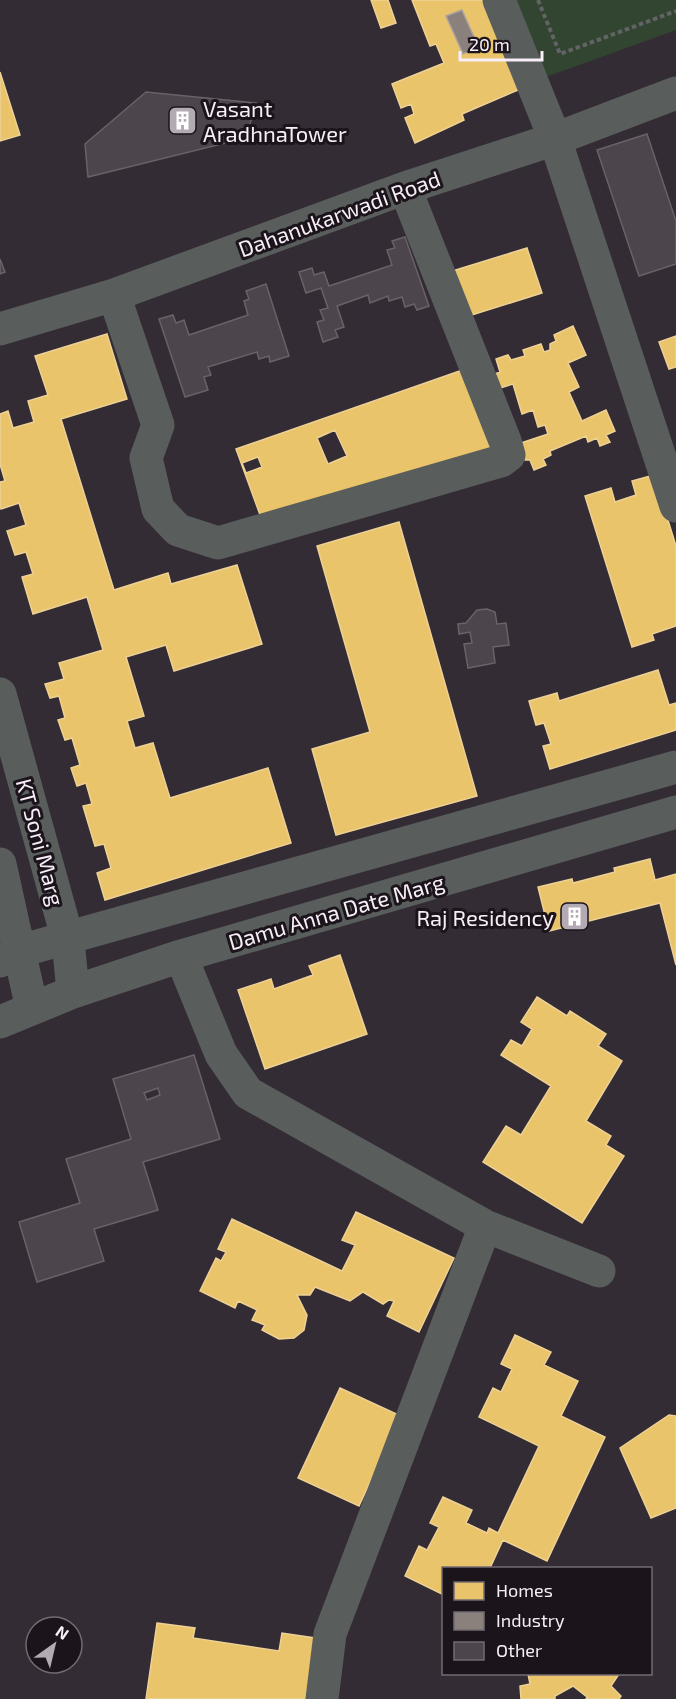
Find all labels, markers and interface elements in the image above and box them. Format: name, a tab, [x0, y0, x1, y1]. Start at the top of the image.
scale bar	[460, 24, 542, 62]
text: 20 m	[469, 33, 510, 55]
place label: Vasant AradhnaTower	[203, 95, 347, 146]
building icon: Vasant AradhnaTower	[166, 105, 198, 137]
street label: Dahanukarwadi Road	[235, 164, 443, 262]
street label: KT Soni Marg	[12, 776, 70, 908]
street label: Damu Anna Date Marg	[225, 868, 447, 954]
building icon: Raj Residency	[559, 901, 591, 933]
place label: Raj Residency	[416, 904, 554, 931]
legend	[442, 1567, 652, 1675]
text: Homes	[496, 1579, 553, 1601]
text: Industry	[496, 1609, 565, 1631]
north arrow	[24, 1615, 84, 1675]
text: N	[53, 1621, 73, 1643]
text: Other	[496, 1639, 542, 1661]

